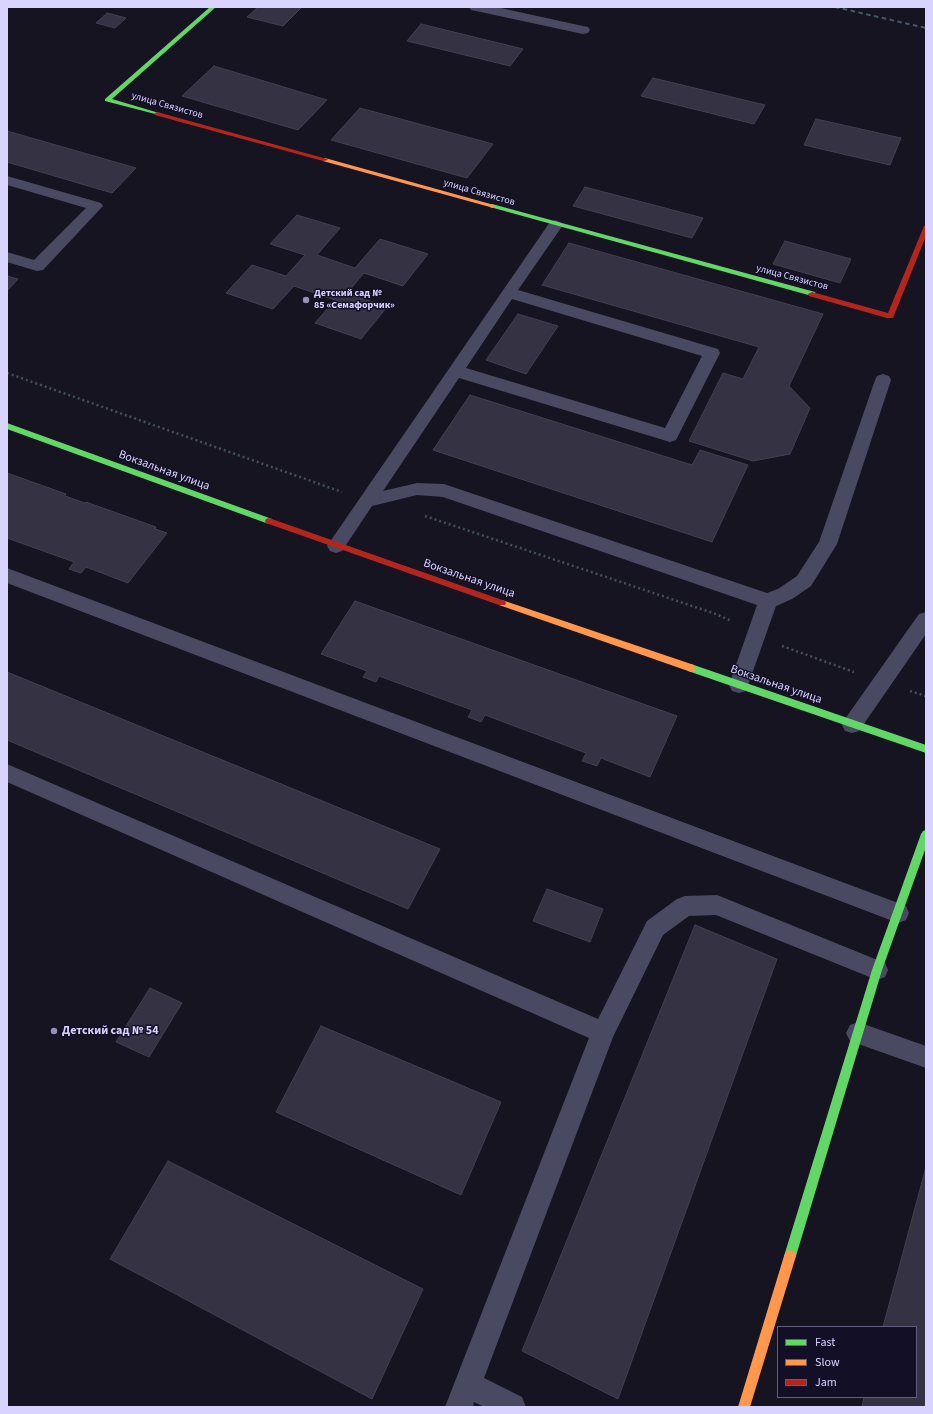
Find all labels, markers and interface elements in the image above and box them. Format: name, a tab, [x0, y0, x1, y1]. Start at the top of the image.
street label: улица Связистов	[130, 90, 204, 122]
street label: улица Связистов	[442, 177, 516, 209]
street label: улица Связистов	[755, 263, 829, 293]
place label: Детский сад № 85 «Семафорчик»	[314, 288, 395, 312]
marker: Детский сад № 85 «Семафорчик»	[301, 295, 311, 305]
street label: Вокзальная улица	[116, 448, 212, 494]
street label: Вокзальная улица	[421, 557, 517, 601]
street label: Вокзальная улица	[728, 663, 824, 707]
place label: Детский сад № 54	[62, 1024, 158, 1038]
marker: Детский сад № 54	[49, 1026, 59, 1036]
legend	[777, 1326, 917, 1398]
text: Fast	[815, 1334, 835, 1351]
text: Slow	[815, 1354, 840, 1371]
text: Jam	[815, 1374, 837, 1391]

